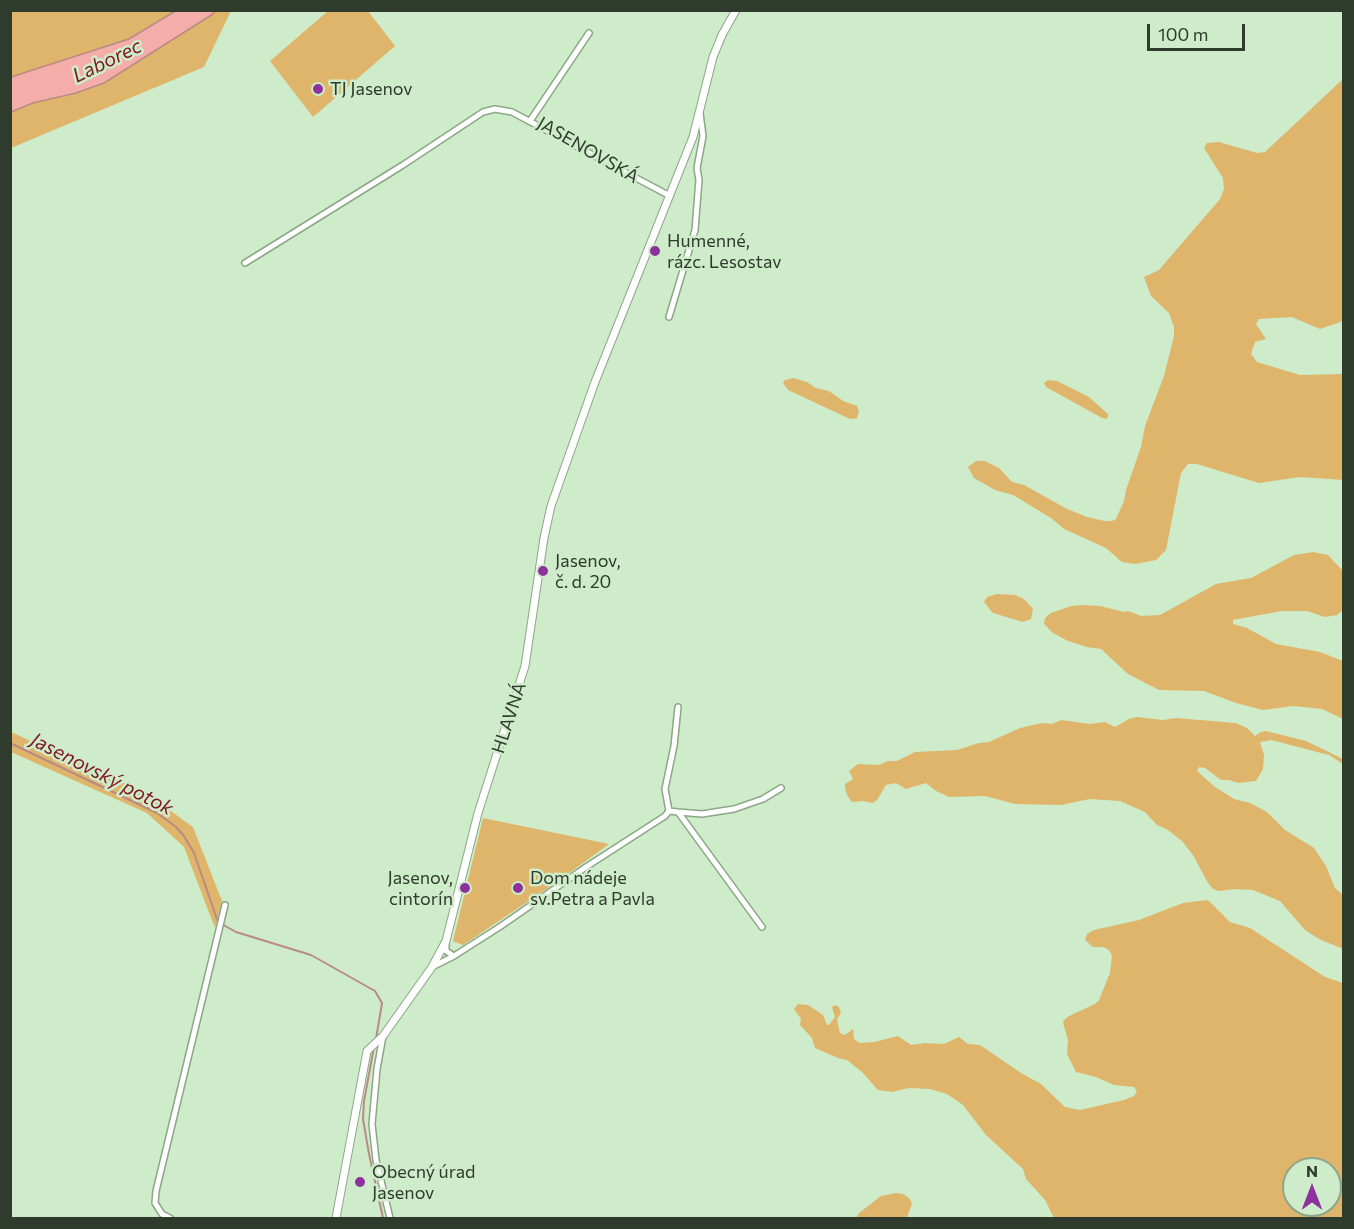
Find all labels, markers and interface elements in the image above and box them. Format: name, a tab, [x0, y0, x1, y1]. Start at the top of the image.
scale bar	[1150, 12, 1248, 50]
text: 100 m	[1158, 23, 1208, 45]
water label: Laborec	[69, 34, 145, 88]
place label: TJ Jasenov	[330, 78, 413, 100]
marker: TJ Jasenov	[311, 82, 325, 96]
street label: JASENOVSKÁ	[533, 112, 643, 188]
place label: Humenné, rázc. Lesostav	[667, 230, 781, 272]
marker: Humenné, rázc. Lesostav	[648, 244, 662, 258]
place label: Jasenov, č. d. 20	[555, 550, 621, 592]
marker: Jasenov, č. d. 20	[536, 564, 550, 578]
street label: HLAVNÁ	[487, 680, 531, 756]
water label: Jasenovský potok	[27, 728, 177, 820]
place label: Jasenov, cintorín	[387, 867, 453, 910]
place label: Dom nádeje sv.Petra a Pavla	[530, 867, 655, 910]
marker: Jasenov, cintorín	[458, 881, 472, 895]
marker: Dom nádeje sv.Petra a Pavla	[511, 881, 525, 895]
north arrow	[1282, 1157, 1342, 1217]
place label: Obecný úrad Jasenov	[372, 1161, 475, 1204]
text: N	[1306, 1161, 1318, 1180]
marker: Obecný úrad Jasenov	[353, 1175, 367, 1189]

